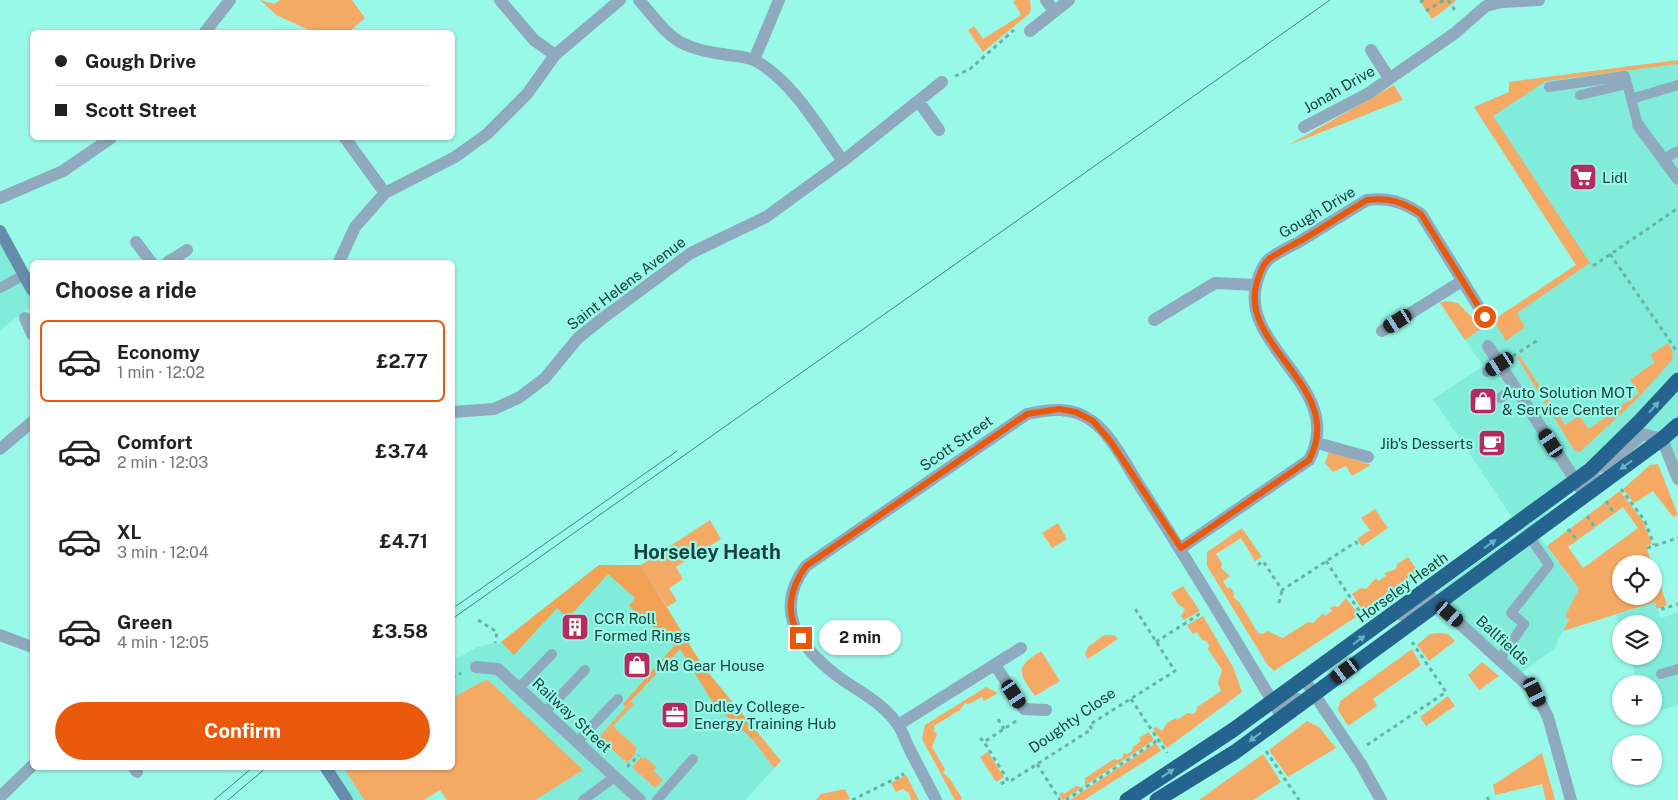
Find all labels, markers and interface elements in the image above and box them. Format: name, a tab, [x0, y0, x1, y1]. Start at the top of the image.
text: Gough Drive	[85, 50, 196, 72]
street label: Jonah Drive	[1300, 62, 1378, 116]
text: Scott Street	[85, 99, 197, 121]
supermarket icon: Lidl	[1568, 162, 1598, 192]
place label: Lidl	[1602, 169, 1628, 186]
street label: Gough Drive	[1276, 183, 1358, 241]
street label: Saint Helens Avenue	[563, 233, 689, 333]
text: Choose a ride	[55, 277, 197, 303]
route start	[1474, 306, 1496, 328]
car	[1381, 307, 1414, 335]
icon: car	[57, 339, 102, 384]
text: Economy	[117, 341, 200, 363]
text: £2.77	[376, 350, 428, 372]
car	[1483, 350, 1516, 378]
text: 1 min · 12:02	[117, 363, 205, 382]
place label: Auto Solution MOT & Service Center	[1502, 384, 1634, 418]
shop icon: Auto Solution MOT & Service Center	[1468, 386, 1498, 416]
one-way arrow	[1648, 401, 1660, 413]
street label: Scott Street	[916, 412, 996, 474]
car	[1536, 426, 1565, 460]
cafe icon: Jib's Desserts	[1477, 428, 1507, 458]
icon: car	[57, 429, 102, 474]
text: Comfort	[117, 431, 193, 453]
place label: Jib's Desserts	[1380, 435, 1473, 452]
text: £3.74	[375, 440, 428, 462]
text: 2 min · 12:03	[117, 453, 208, 472]
one-way arrow	[1620, 460, 1633, 471]
icon: car	[57, 519, 102, 564]
text: XL	[117, 521, 142, 543]
text: £4.71	[379, 530, 428, 552]
one-way arrow	[1483, 539, 1496, 550]
district label: Horseley Heath	[633, 540, 781, 564]
text: 3 min · 12:04	[117, 543, 209, 562]
street label: Horseley Heath	[1353, 548, 1451, 626]
map controls	[1612, 555, 1662, 785]
button: locate	[1612, 555, 1662, 605]
car	[1433, 598, 1466, 630]
icon: car	[57, 609, 102, 654]
place label: CCR Roll Formed Rings	[594, 610, 690, 644]
text: Green	[117, 611, 172, 633]
building icon: CCR Roll Formed Rings	[560, 612, 590, 642]
street label: Ballfields	[1473, 612, 1533, 668]
button: layers	[1612, 615, 1662, 665]
text: £3.58	[372, 620, 428, 642]
callout: 2 min	[818, 620, 901, 656]
route end	[790, 627, 812, 649]
text: 2 min	[839, 628, 881, 647]
text: 4 min · 12:05	[117, 633, 209, 652]
one-way arrow	[1352, 635, 1365, 645]
shop icon: M8 Gear House	[622, 650, 652, 680]
car	[1328, 656, 1361, 686]
place label: M8 Gear House	[656, 657, 764, 674]
street label: Railway Street	[529, 674, 615, 756]
car	[1521, 675, 1548, 709]
button: +	[1612, 675, 1662, 725]
car	[999, 677, 1028, 711]
street label: Doughty Close	[1025, 684, 1119, 756]
place label: Dudley College- Energy Training Hub	[694, 698, 836, 732]
office icon: Dudley College- Energy Training Hub	[660, 700, 690, 730]
button: Confirm	[55, 702, 430, 760]
one-way arrow	[1249, 732, 1262, 743]
button: −	[1612, 735, 1662, 785]
one-way arrow	[1161, 768, 1174, 778]

